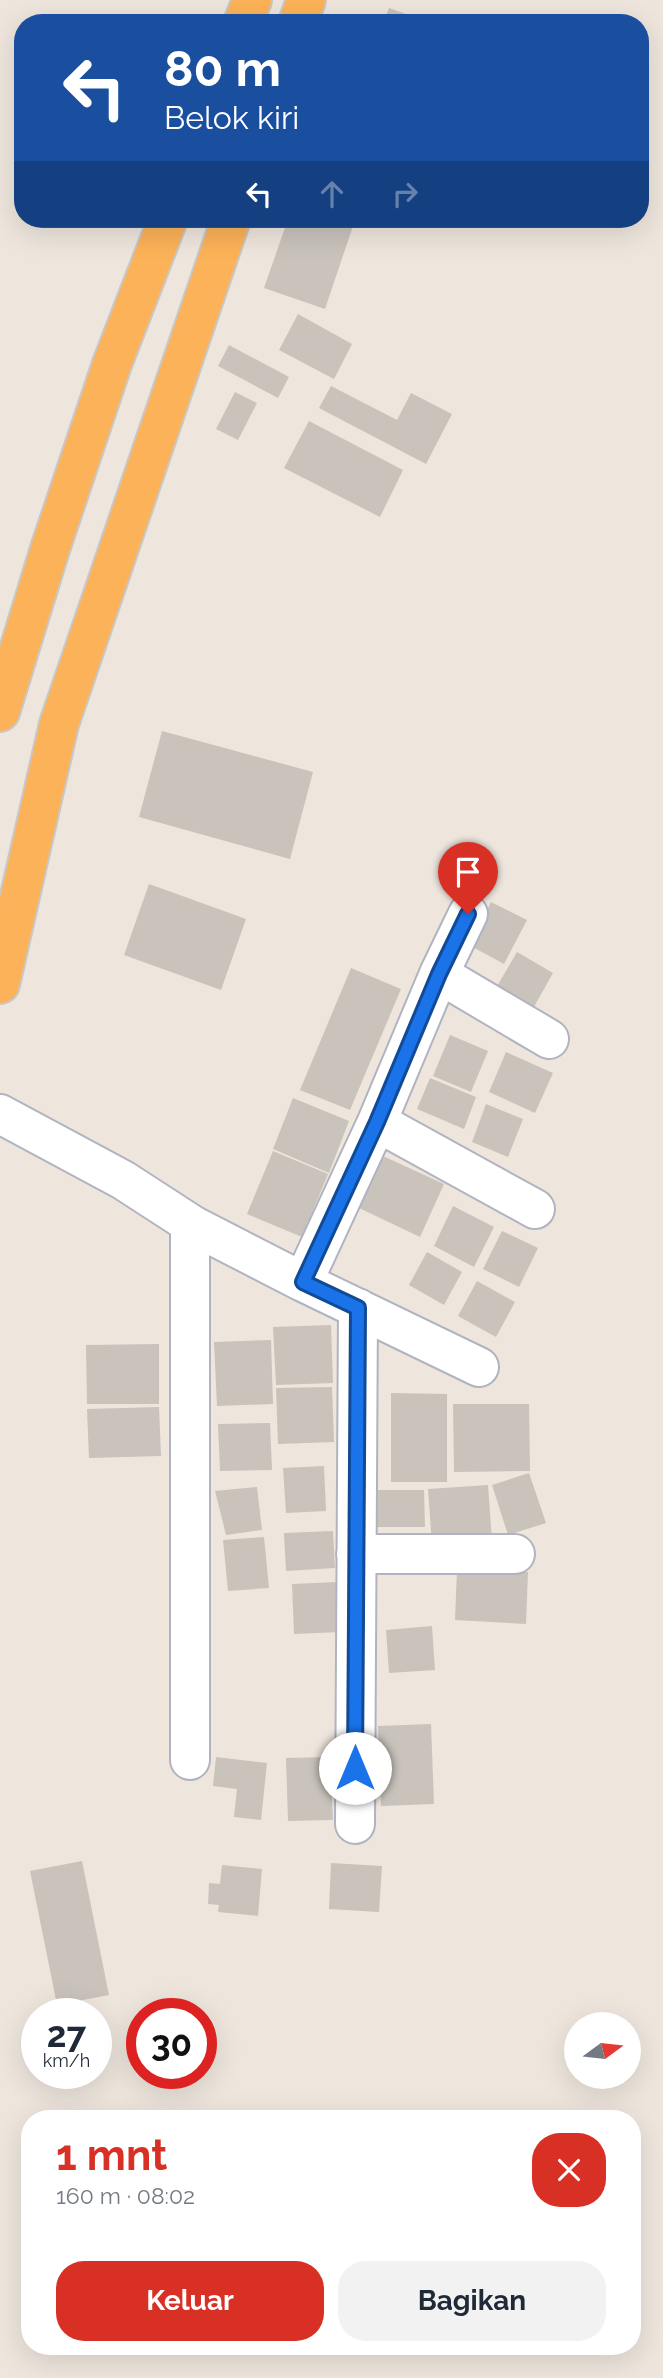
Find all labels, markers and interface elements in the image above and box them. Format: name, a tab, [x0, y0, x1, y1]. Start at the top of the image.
text: 80 m	[164, 40, 281, 97]
icon: left	[49, 42, 140, 133]
text: Belok kiri	[164, 99, 299, 136]
icon: left	[240, 175, 278, 213]
icon: ahead	[313, 175, 351, 213]
icon: right	[386, 175, 424, 213]
pin	[438, 842, 498, 914]
icon: arrive	[449, 853, 487, 891]
position arrow	[318, 1731, 392, 1805]
speed limit sign: 30	[126, 1998, 217, 2089]
north arrow	[564, 2012, 640, 2090]
map controls	[564, 2012, 641, 2089]
text: 27	[47, 2014, 86, 2055]
text: km/h	[43, 2050, 90, 2071]
text: 1 mnt	[56, 2131, 167, 2180]
button: close	[532, 2133, 606, 2207]
text: 160 m · 08:02	[56, 2182, 195, 2209]
button: Keluar	[56, 2261, 324, 2341]
button: Bagikan	[338, 2261, 606, 2341]

